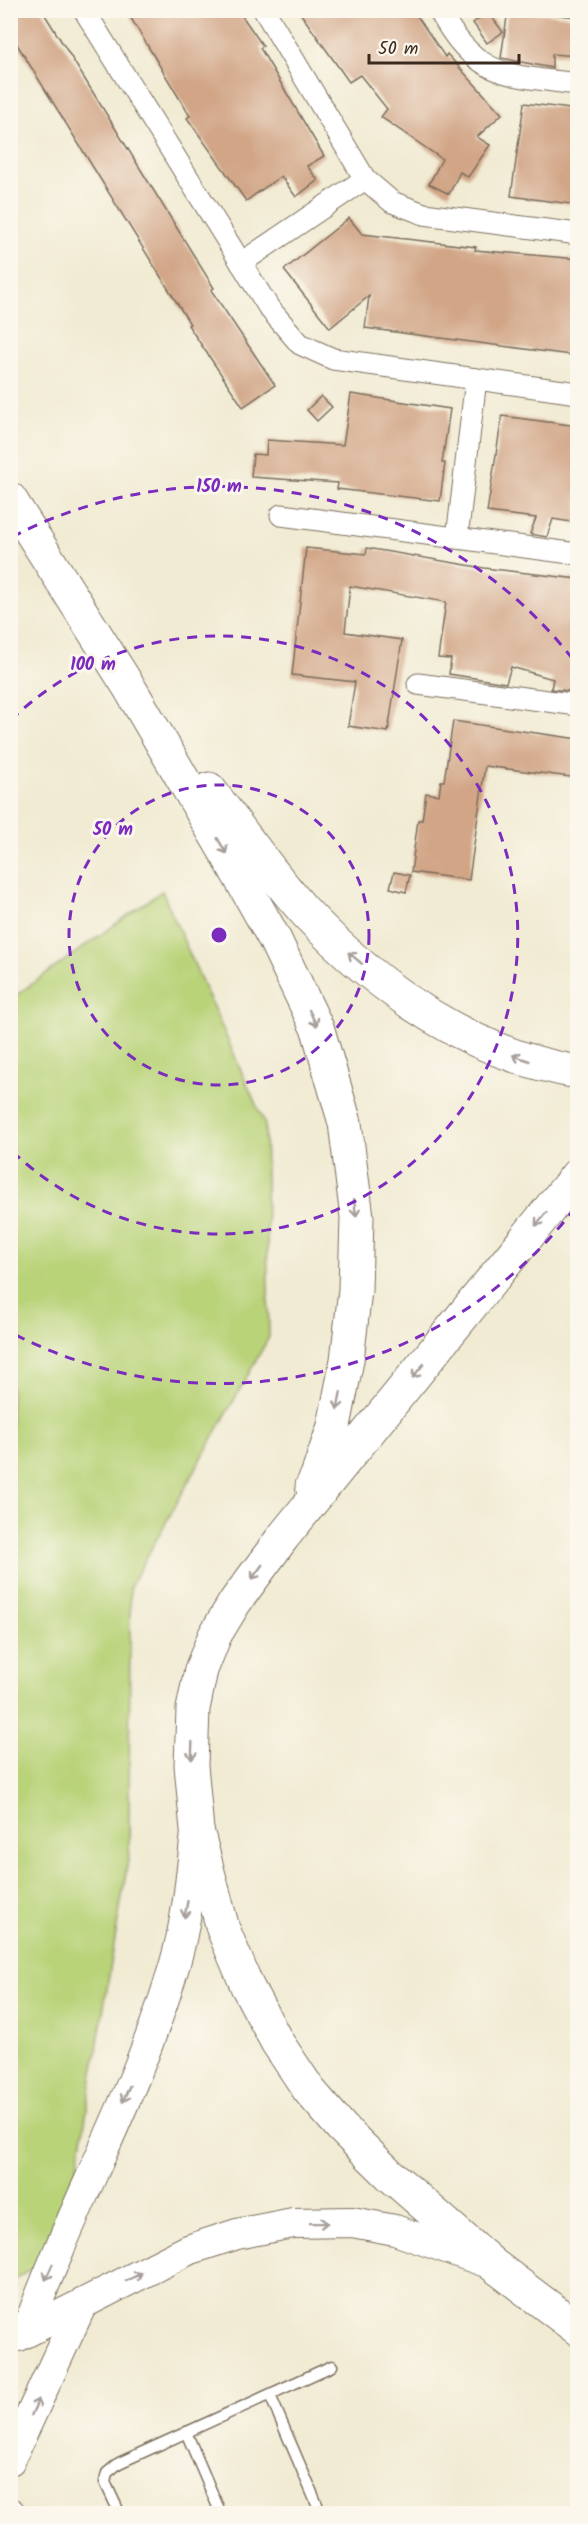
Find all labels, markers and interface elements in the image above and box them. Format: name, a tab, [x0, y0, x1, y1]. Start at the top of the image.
scale bar	[369, 27, 519, 65]
text: 50 m	[378, 35, 418, 64]
text: 150 m	[196, 473, 242, 502]
text: 100 m	[70, 651, 116, 680]
text: 50 m	[92, 816, 133, 845]
one-way arrow	[217, 837, 229, 854]
centre of rings	[209, 925, 229, 945]
one-way arrow	[347, 952, 363, 965]
one-way arrow	[308, 1009, 319, 1027]
one-way arrow	[512, 1052, 531, 1063]
one-way arrow	[350, 1197, 361, 1217]
one-way arrow	[534, 1211, 547, 1227]
one-way arrow	[411, 1362, 424, 1378]
one-way arrow	[333, 1391, 344, 1411]
one-way arrow	[251, 1564, 263, 1580]
one-way arrow	[186, 1740, 197, 1760]
one-way arrow	[180, 1898, 191, 1918]
one-way arrow	[120, 2084, 131, 2102]
one-way arrow	[308, 2217, 328, 2229]
one-way arrow	[42, 2263, 54, 2281]
one-way arrow	[125, 2271, 143, 2283]
one-way arrow	[30, 2399, 41, 2417]

